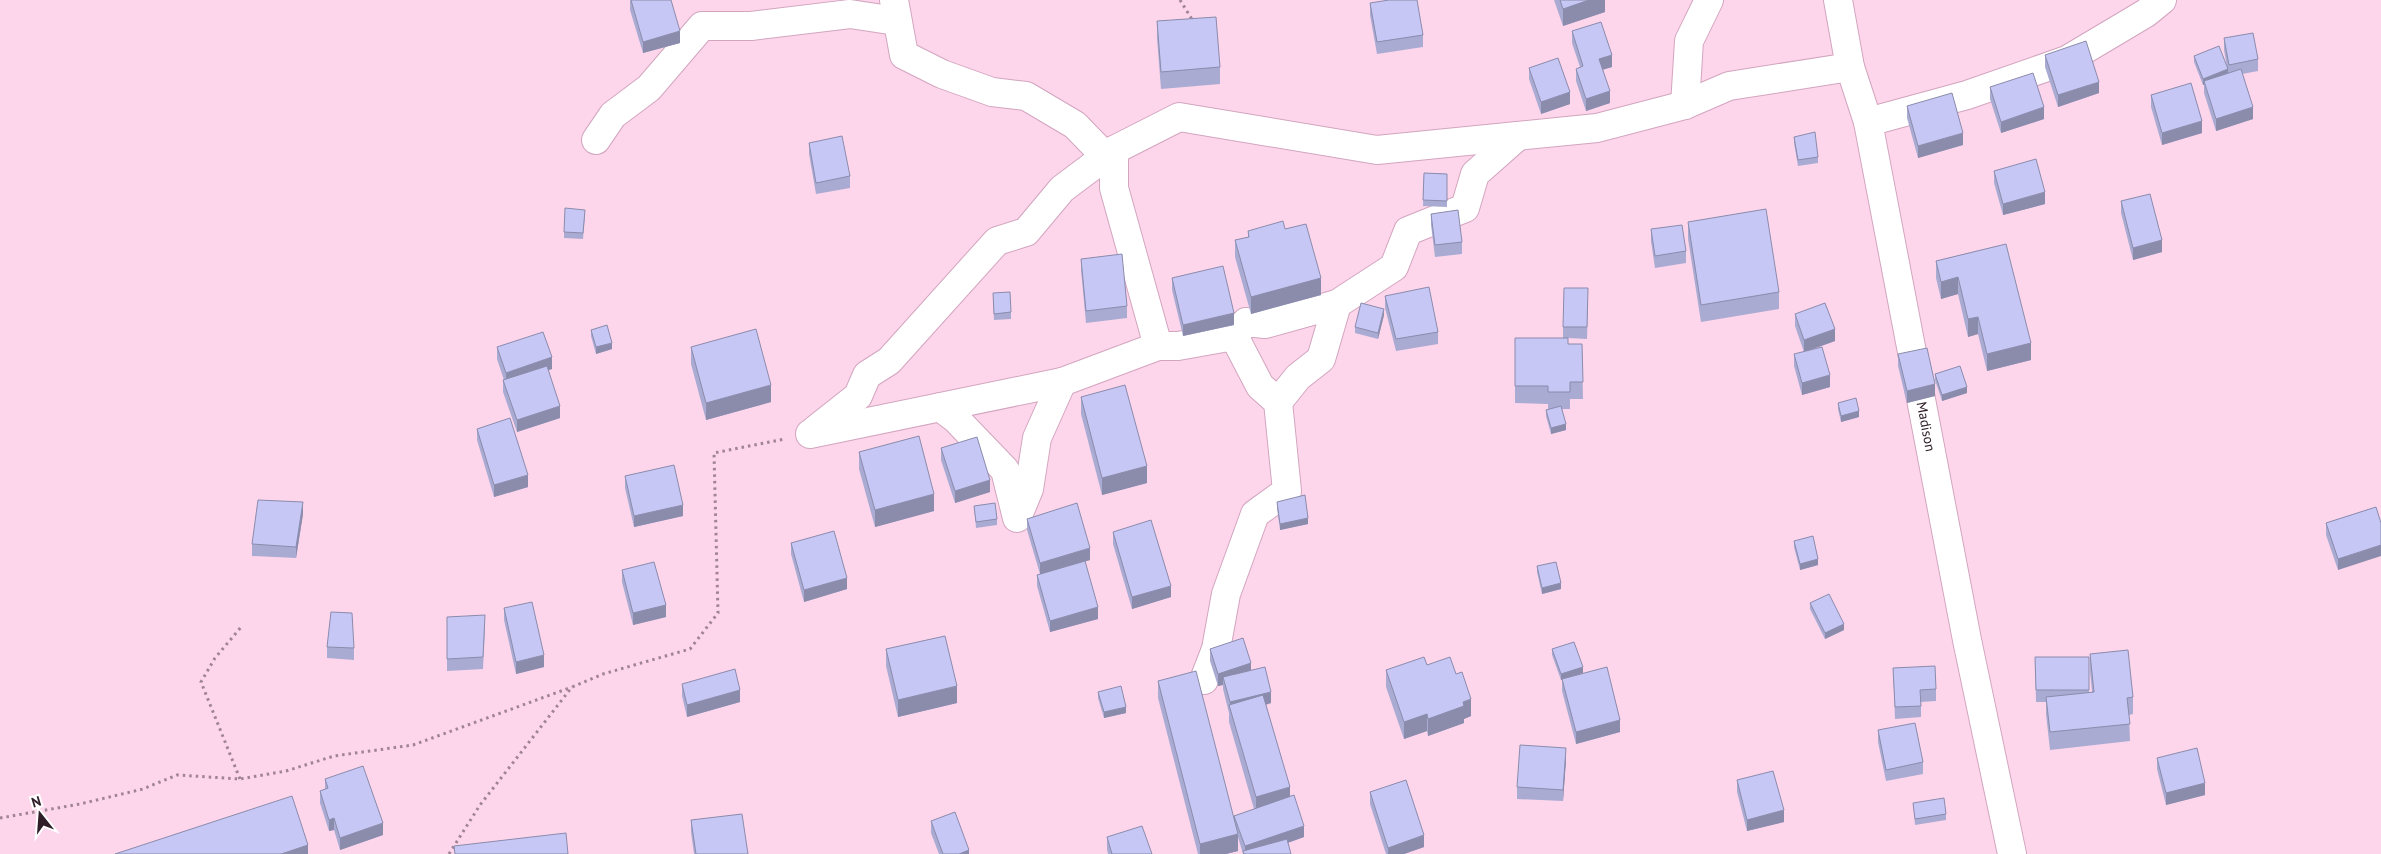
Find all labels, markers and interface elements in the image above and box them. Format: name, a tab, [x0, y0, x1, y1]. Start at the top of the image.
street label: Madison	[1913, 400, 1940, 453]
north arrow	[15, 789, 65, 839]
text: N	[29, 792, 43, 812]

